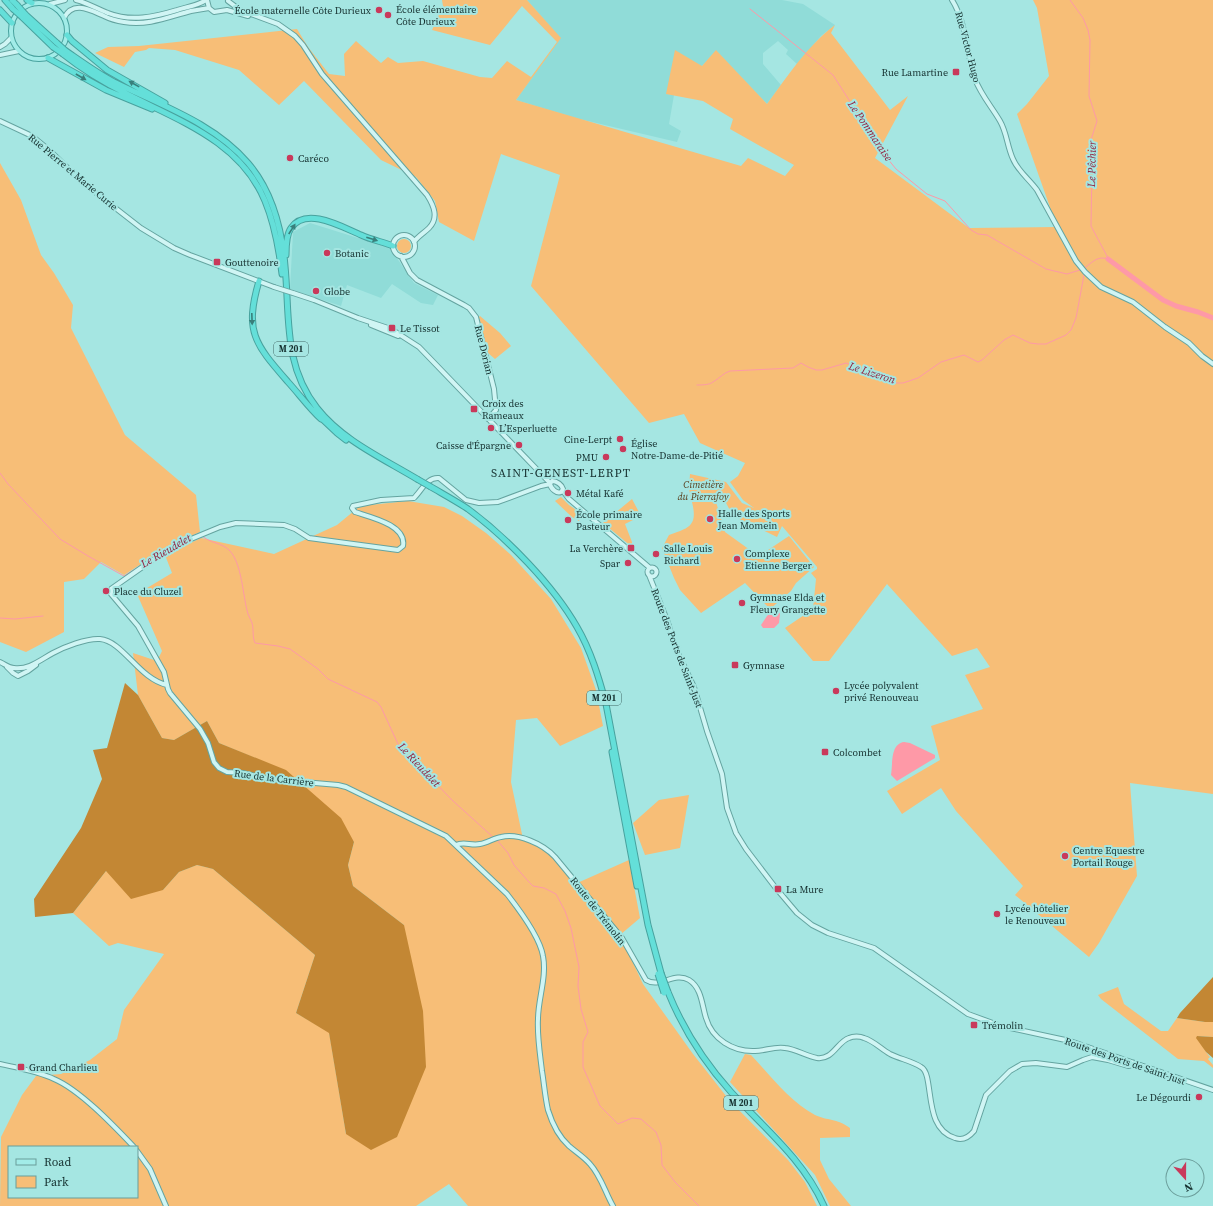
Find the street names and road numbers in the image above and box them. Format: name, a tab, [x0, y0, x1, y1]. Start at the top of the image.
street label: Rue Victor Hugo	[952, 10, 984, 84]
street label: Rue Pierre et Marie Curie	[26, 131, 120, 213]
street label: Rue Dorian	[472, 324, 496, 376]
road number: M 201	[274, 342, 308, 356]
street label: Route des Ports de Saint-Just	[648, 587, 706, 710]
road number: M 201	[587, 691, 621, 705]
street label: Rue de la Carrière	[233, 767, 315, 789]
street label: Route de Trémolin	[567, 874, 629, 948]
street label: Route des Ports de Saint-Just	[1063, 1034, 1188, 1088]
road number: M 201	[724, 1096, 758, 1110]

